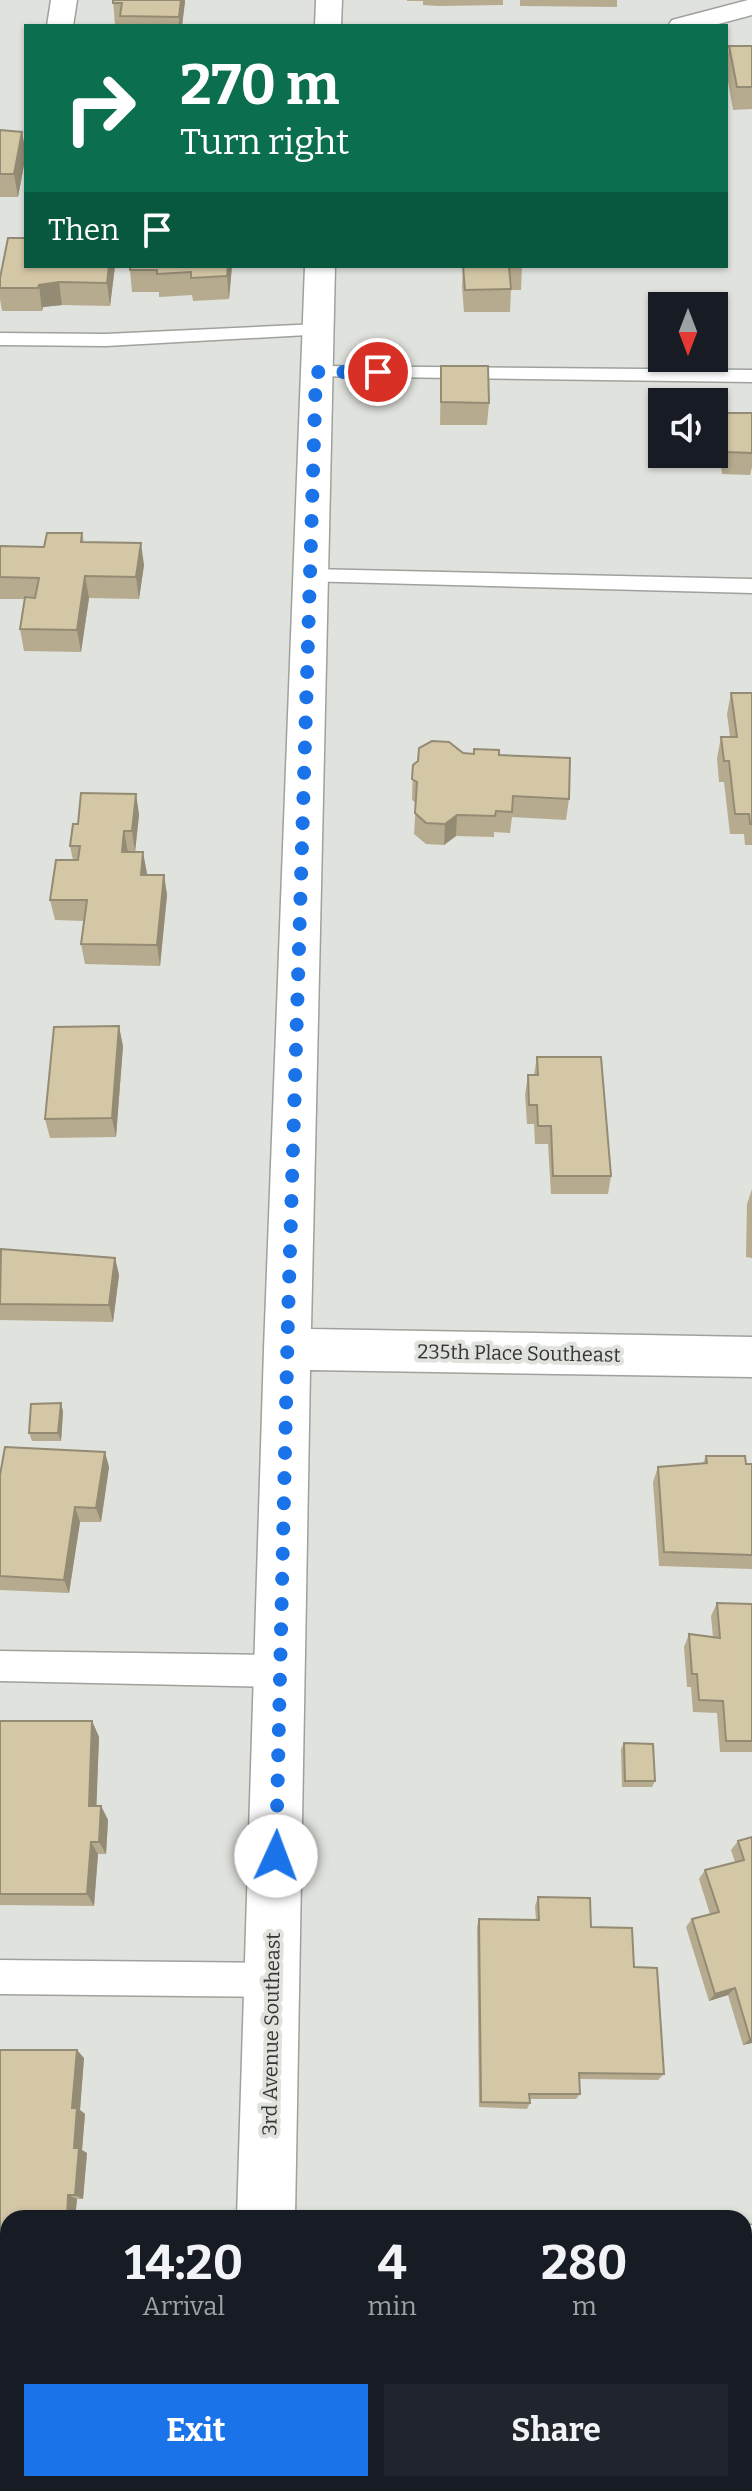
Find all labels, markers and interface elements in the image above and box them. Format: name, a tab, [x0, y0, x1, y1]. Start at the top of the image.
text: 270 m	[180, 52, 340, 119]
icon: right	[48, 56, 152, 160]
text: Turn right	[180, 120, 349, 164]
icon: arrive	[135, 208, 179, 252]
text: Then	[48, 212, 119, 248]
north arrow	[648, 292, 728, 372]
map controls	[648, 292, 728, 468]
pin	[344, 338, 412, 406]
icon: arrive	[356, 350, 400, 394]
button: sound	[648, 388, 728, 468]
street label: 235th Place Southeast	[417, 1339, 621, 1367]
position arrow	[234, 1814, 318, 1898]
street label: 3rd Avenue Southeast	[257, 1932, 285, 2136]
text: 14:20	[124, 2234, 243, 2292]
text: 4	[377, 2234, 407, 2292]
text: 280	[541, 2234, 627, 2292]
text: Arrival	[143, 2291, 225, 2322]
text: min	[368, 2291, 417, 2322]
text: m	[572, 2291, 597, 2322]
button: Exit	[24, 2384, 368, 2476]
button: Share	[384, 2384, 728, 2476]

